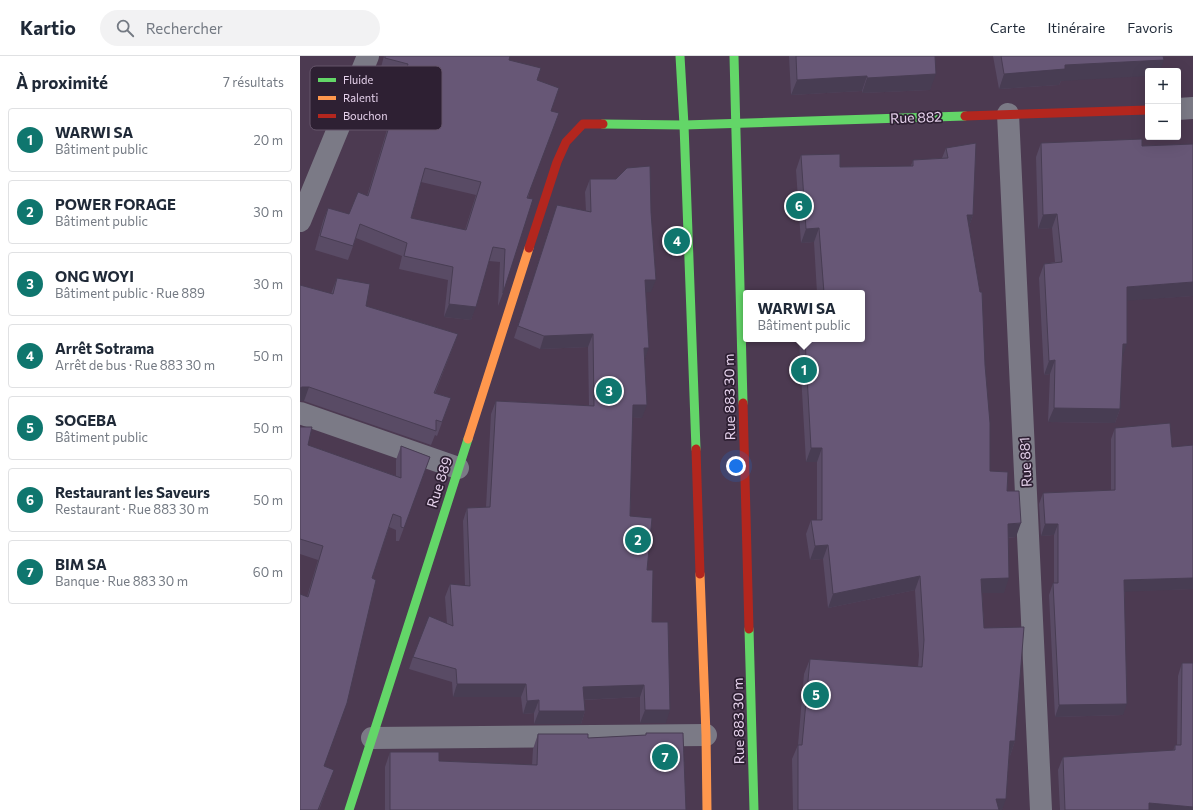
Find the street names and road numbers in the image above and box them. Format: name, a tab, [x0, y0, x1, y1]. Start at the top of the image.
street label: Rue 882	[890, 108, 942, 126]
street label: Rue 883 30 m	[720, 353, 738, 441]
street label: Rue 881	[1015, 437, 1035, 487]
street label: Rue 889	[423, 454, 455, 510]
street label: Rue 883 30 m	[729, 677, 747, 765]

